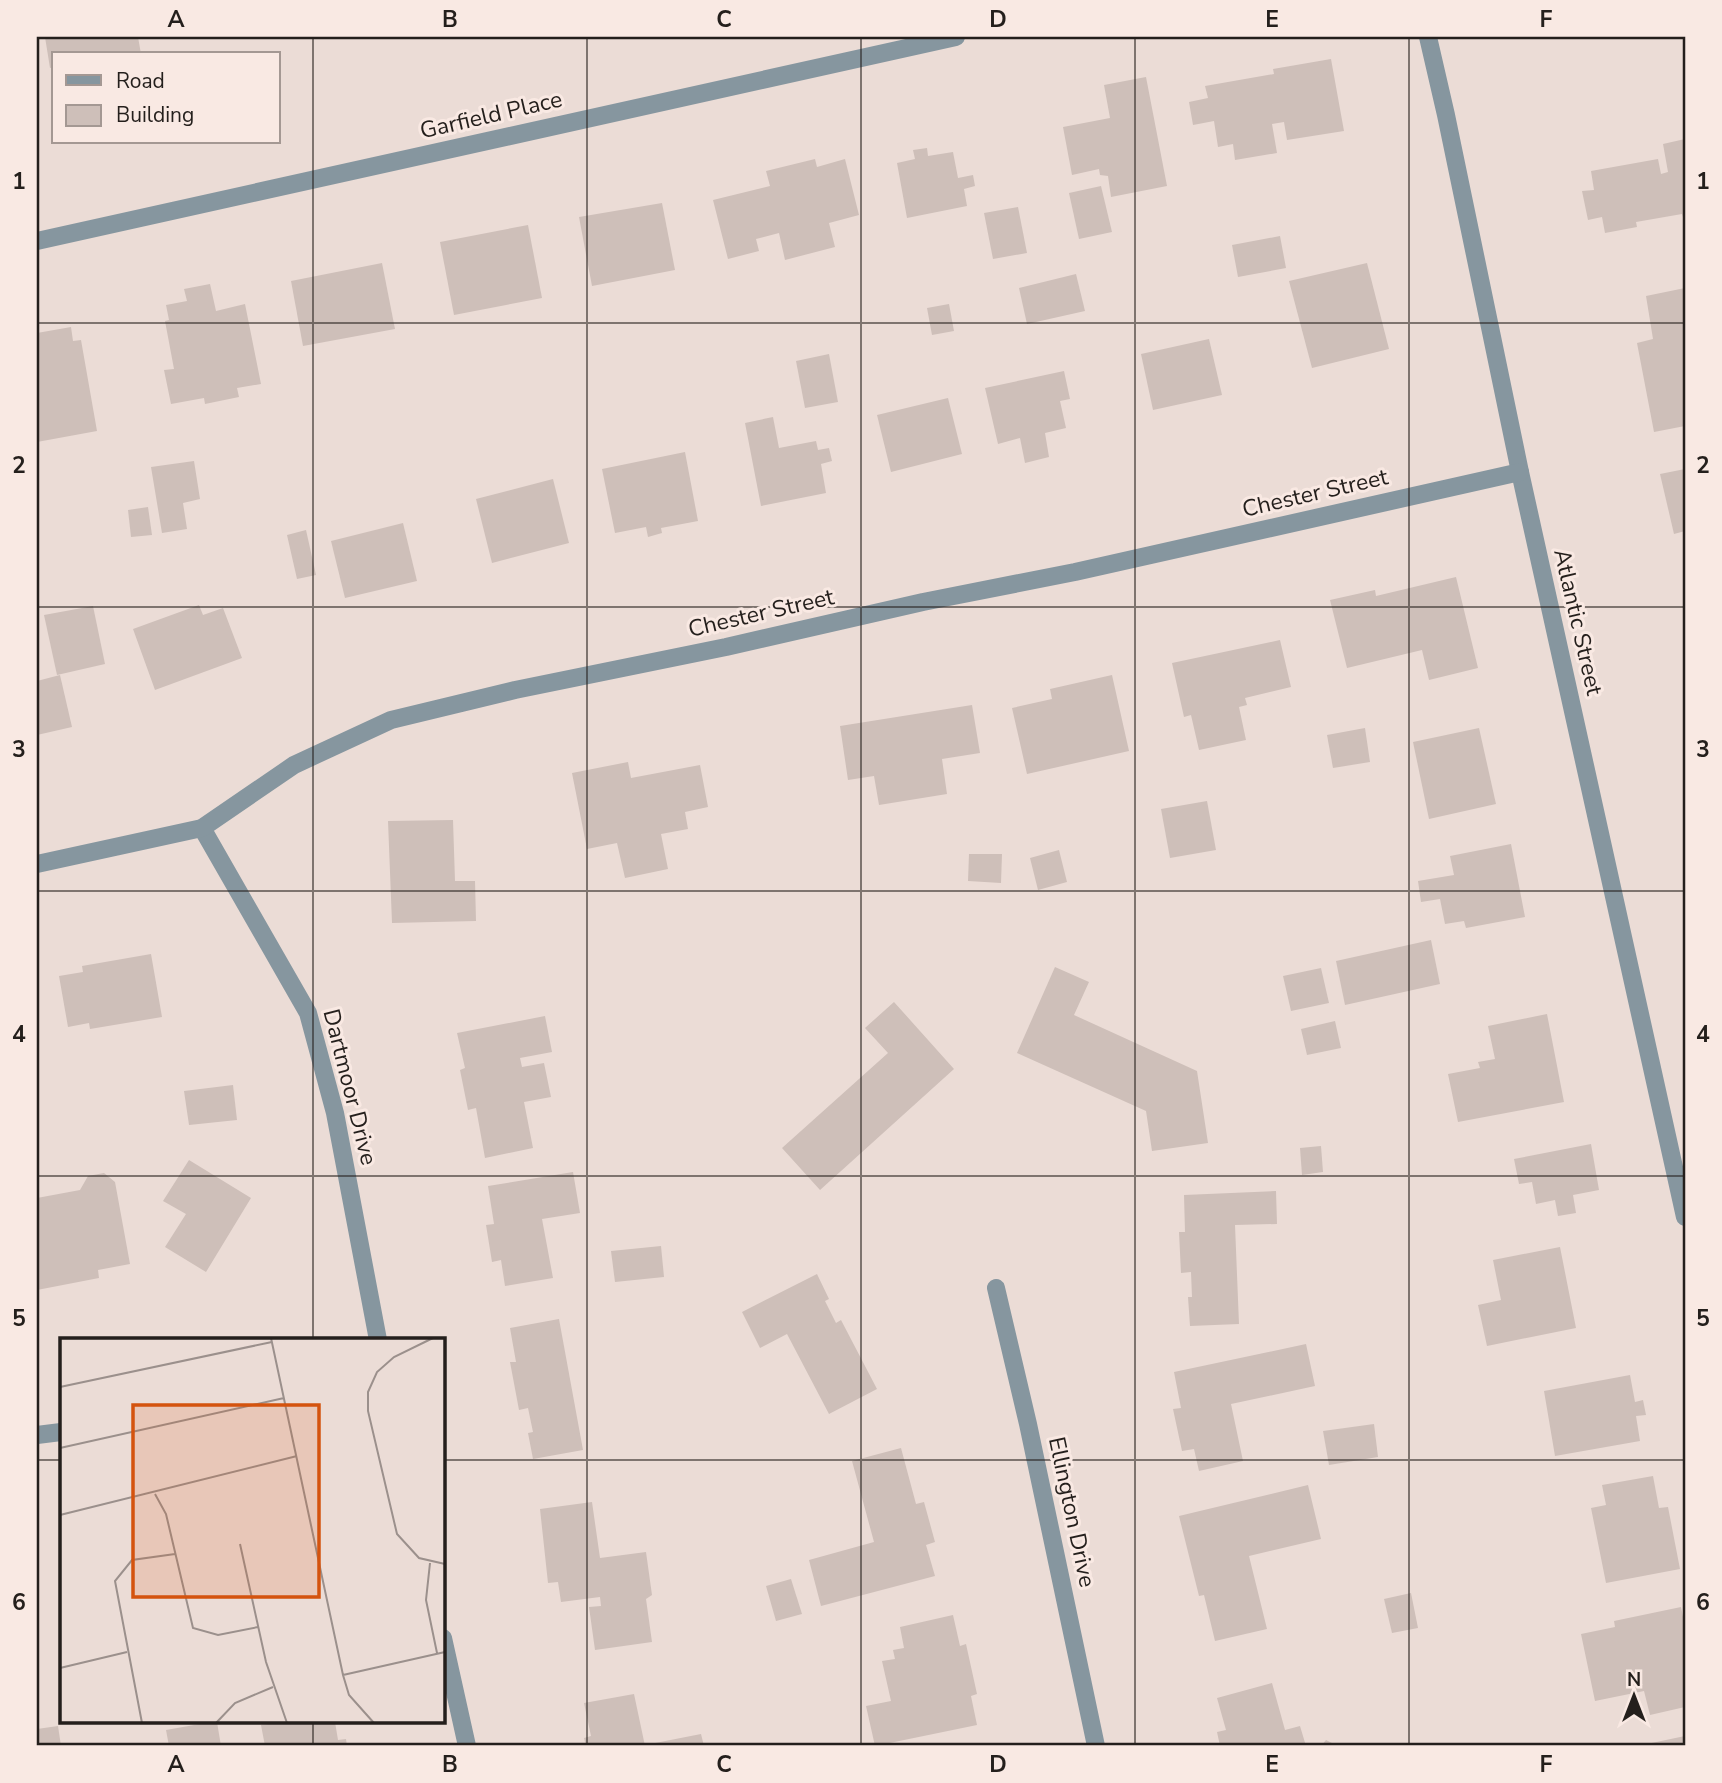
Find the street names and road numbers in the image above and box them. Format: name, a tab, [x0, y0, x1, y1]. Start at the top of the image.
street label: Garfield Place	[417, 84, 565, 146]
street label: Chester Street	[1239, 461, 1392, 525]
street label: Atlantic Street	[1546, 546, 1610, 699]
street label: Chester Street	[685, 581, 838, 645]
street label: Dartmoor Drive	[316, 1006, 384, 1168]
street label: Ellington Drive	[1041, 1434, 1103, 1590]

